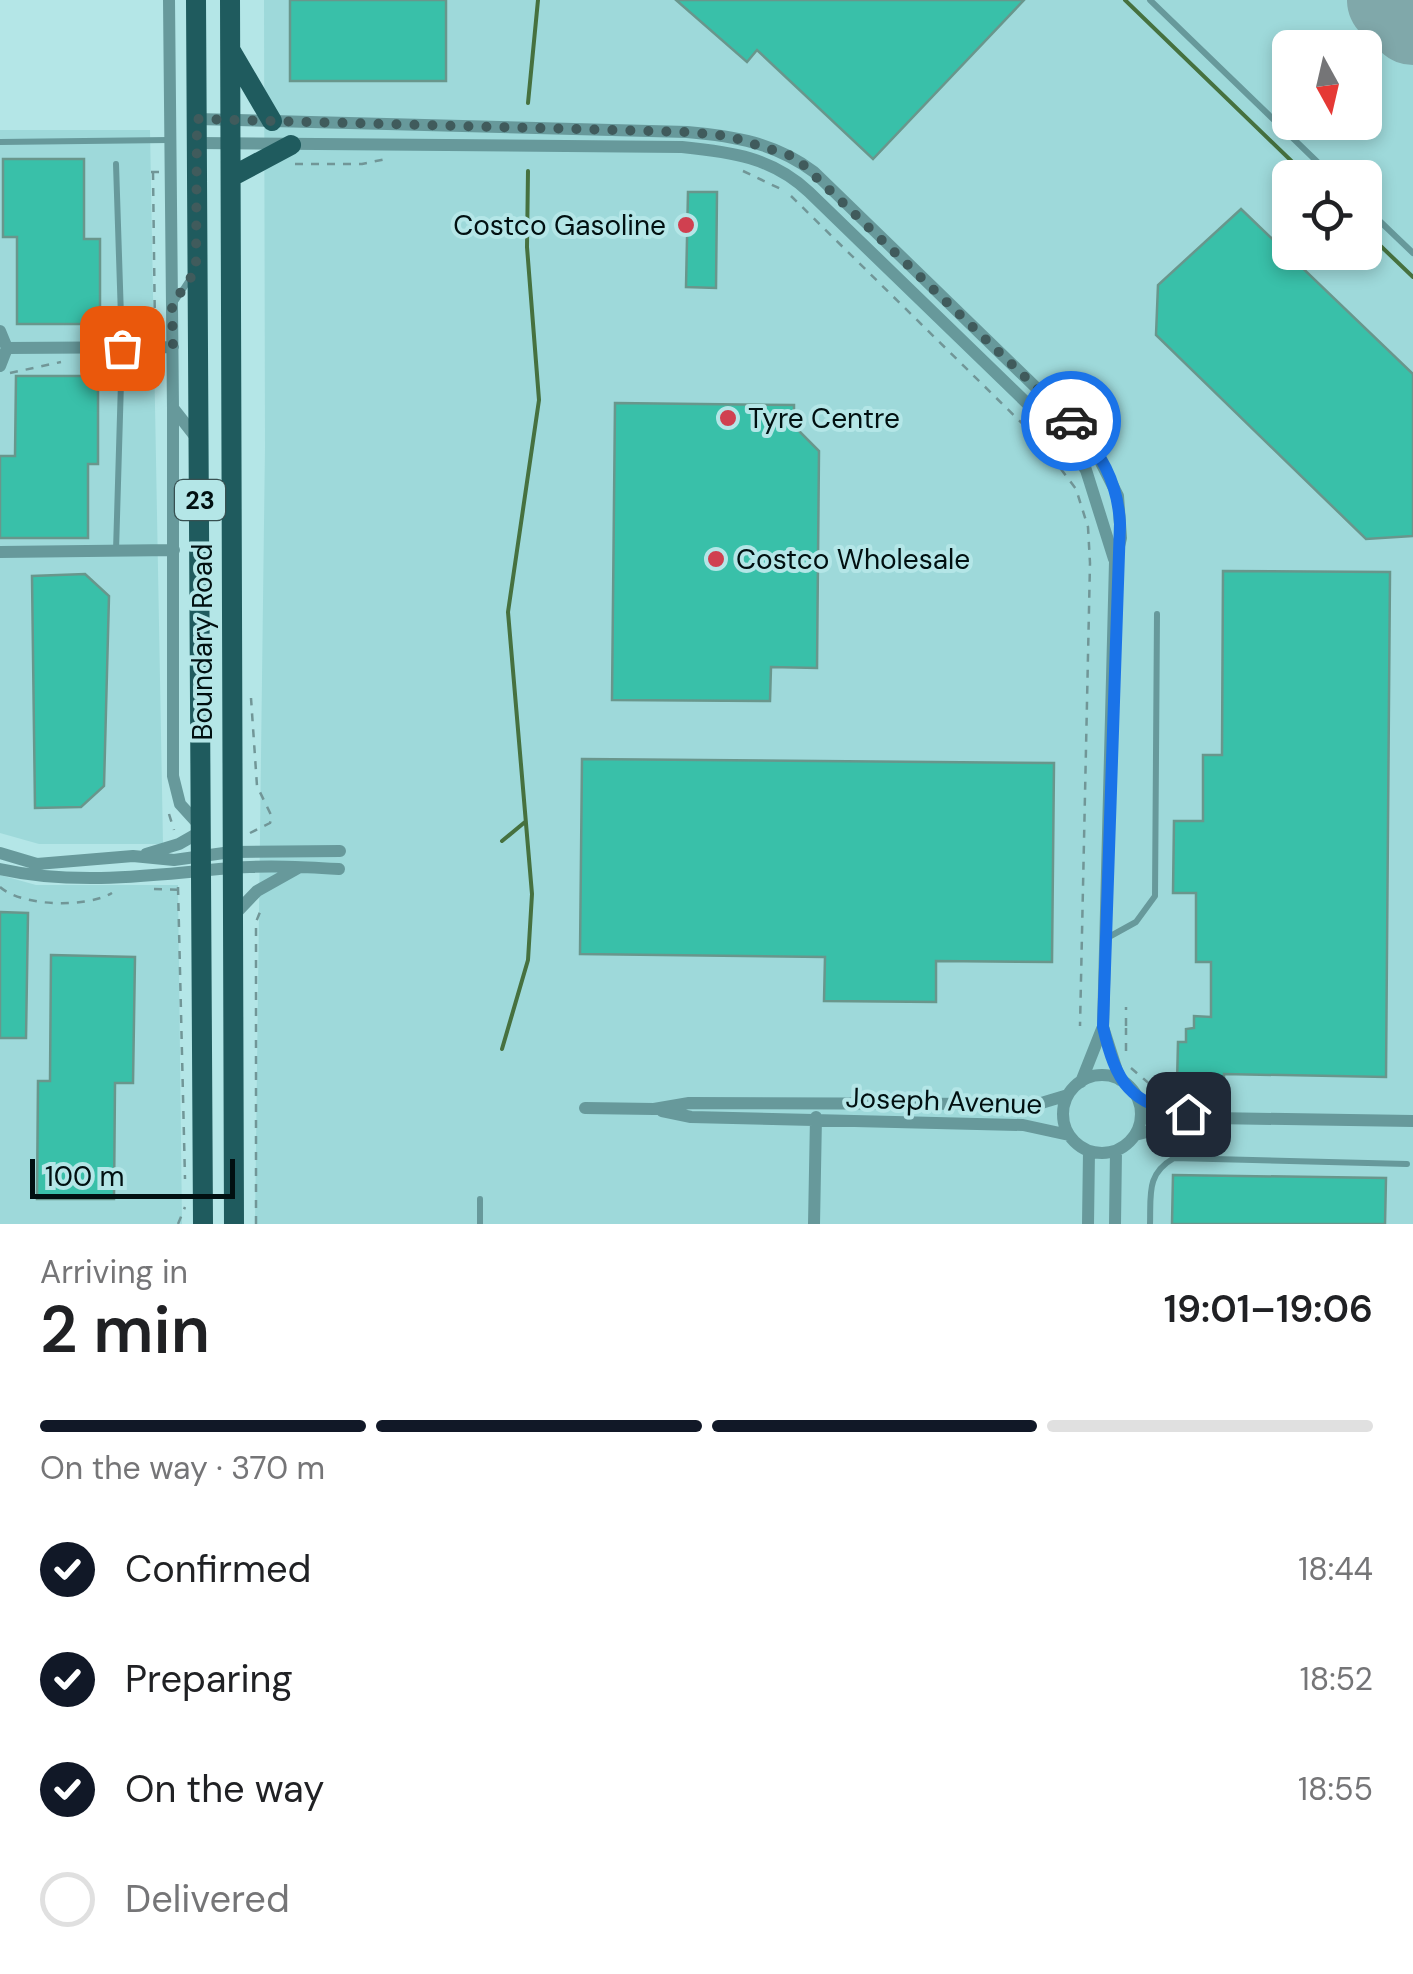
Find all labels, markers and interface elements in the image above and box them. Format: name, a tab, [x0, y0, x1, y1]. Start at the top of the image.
north arrow	[1272, 30, 1382, 140]
map controls	[1272, 30, 1382, 270]
button: locate	[1272, 160, 1382, 270]
place label: Costco Gasoline	[453, 207, 666, 244]
marker: Costco Gasoline	[675, 214, 697, 236]
pin	[80, 306, 165, 391]
icon: bag	[95, 321, 150, 376]
courier	[1021, 371, 1121, 471]
icon: car	[1044, 394, 1099, 449]
place label: Tyre Centre	[748, 400, 900, 437]
marker: Tyre Centre	[717, 407, 739, 429]
road number: 23	[175, 480, 225, 520]
place label: Costco Wholesale	[736, 541, 970, 578]
street label: Boundary Road	[184, 544, 221, 740]
marker: Costco Wholesale	[705, 548, 727, 570]
pin	[1146, 1072, 1231, 1157]
street label: Joseph Avenue	[845, 1079, 1043, 1123]
icon: home	[1161, 1087, 1216, 1142]
scale bar	[30, 1154, 235, 1198]
text: 100 m	[45, 1158, 124, 1195]
text: Arriving in	[40, 1251, 188, 1293]
text: 19:01–19:06	[1164, 1284, 1373, 1334]
text: 2 min	[40, 1288, 210, 1372]
text: On the way · 370 m	[40, 1447, 325, 1489]
icon: check	[40, 1542, 95, 1597]
text: Confirmed	[125, 1544, 311, 1594]
text: 18:44	[1298, 1548, 1373, 1590]
icon: check	[40, 1652, 95, 1707]
text: Preparing	[125, 1654, 293, 1704]
text: 18:52	[1300, 1658, 1373, 1700]
icon: check	[40, 1762, 95, 1817]
text: On the way	[125, 1764, 324, 1814]
text: 18:55	[1298, 1768, 1373, 1810]
text: Delivered	[125, 1874, 290, 1924]

